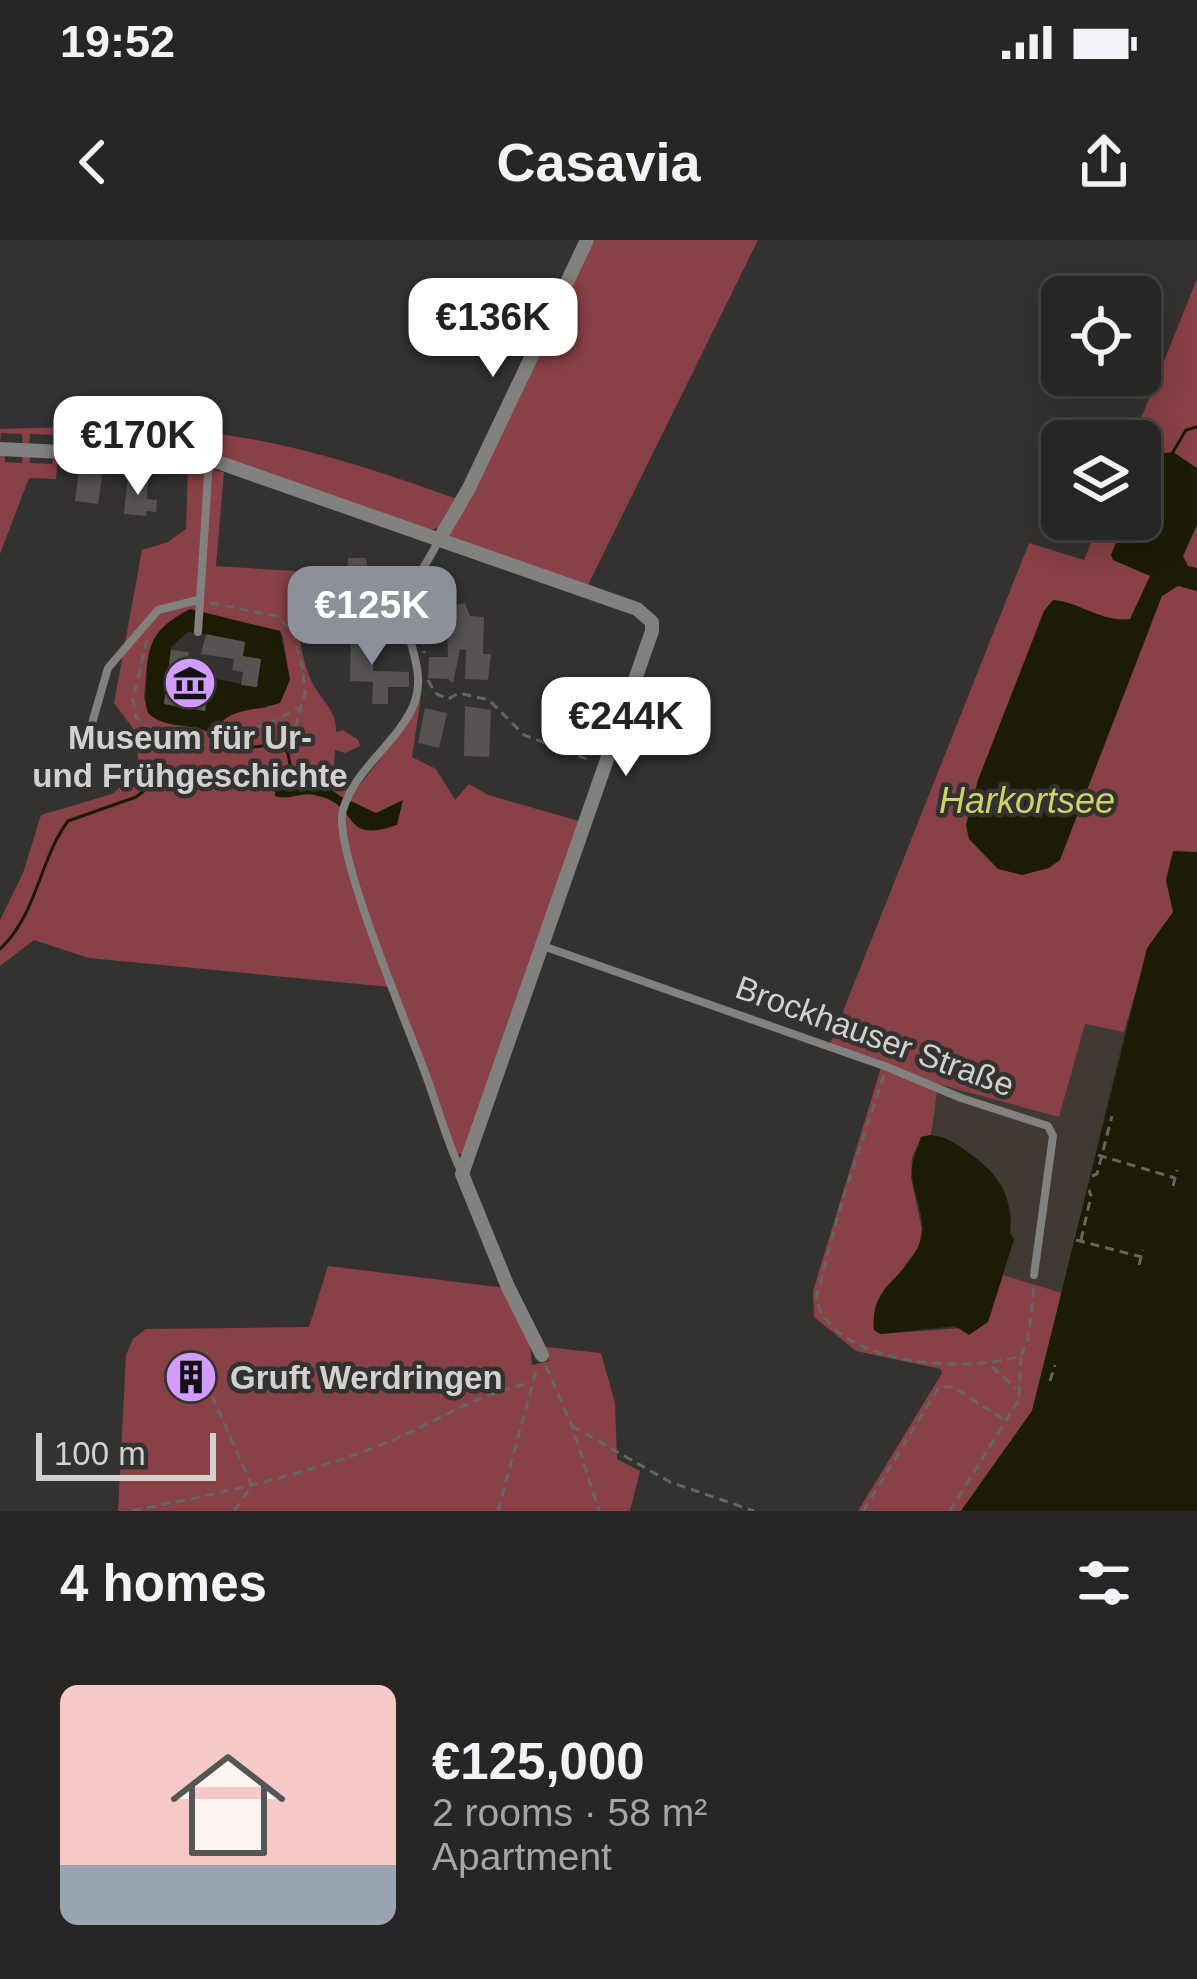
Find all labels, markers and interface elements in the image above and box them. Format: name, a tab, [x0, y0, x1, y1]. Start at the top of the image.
text: 19:52	[60, 16, 175, 67]
icon: back	[60, 129, 126, 195]
icon: share	[1071, 129, 1137, 195]
text: Casavia	[496, 132, 701, 192]
map controls	[1041, 276, 1161, 540]
button: locate	[1041, 276, 1161, 396]
pin: €136K	[409, 278, 577, 380]
text: €136K	[436, 295, 550, 338]
pin: €170K	[54, 396, 222, 498]
text: €170K	[81, 413, 195, 456]
button: layers	[1041, 420, 1161, 540]
pin: €125K	[288, 566, 456, 668]
text: €125K	[315, 583, 429, 626]
museum icon: Museum für Ur- und Frühgeschichte	[162, 655, 218, 711]
pin: €244K	[542, 677, 710, 779]
text: €244K	[569, 694, 683, 737]
place label: Museum für Ur- und Frühgeschichte	[32, 719, 348, 794]
water label: Harkortsee	[939, 780, 1115, 821]
street label: Brockhauser Straße	[731, 968, 1019, 1104]
building icon: Gruft Werdringen	[163, 1349, 219, 1405]
place label: Gruft Werdringen	[230, 1359, 503, 1396]
scale bar	[36, 1427, 216, 1480]
text: 100 m	[54, 1435, 146, 1472]
icon: filters	[1071, 1550, 1137, 1616]
text: 4 homes	[60, 1555, 267, 1612]
icon: home	[156, 1733, 300, 1877]
text: €125,000	[432, 1733, 645, 1790]
text: 2 rooms · 58 m²	[432, 1791, 707, 1834]
text: Apartment	[432, 1835, 612, 1878]

